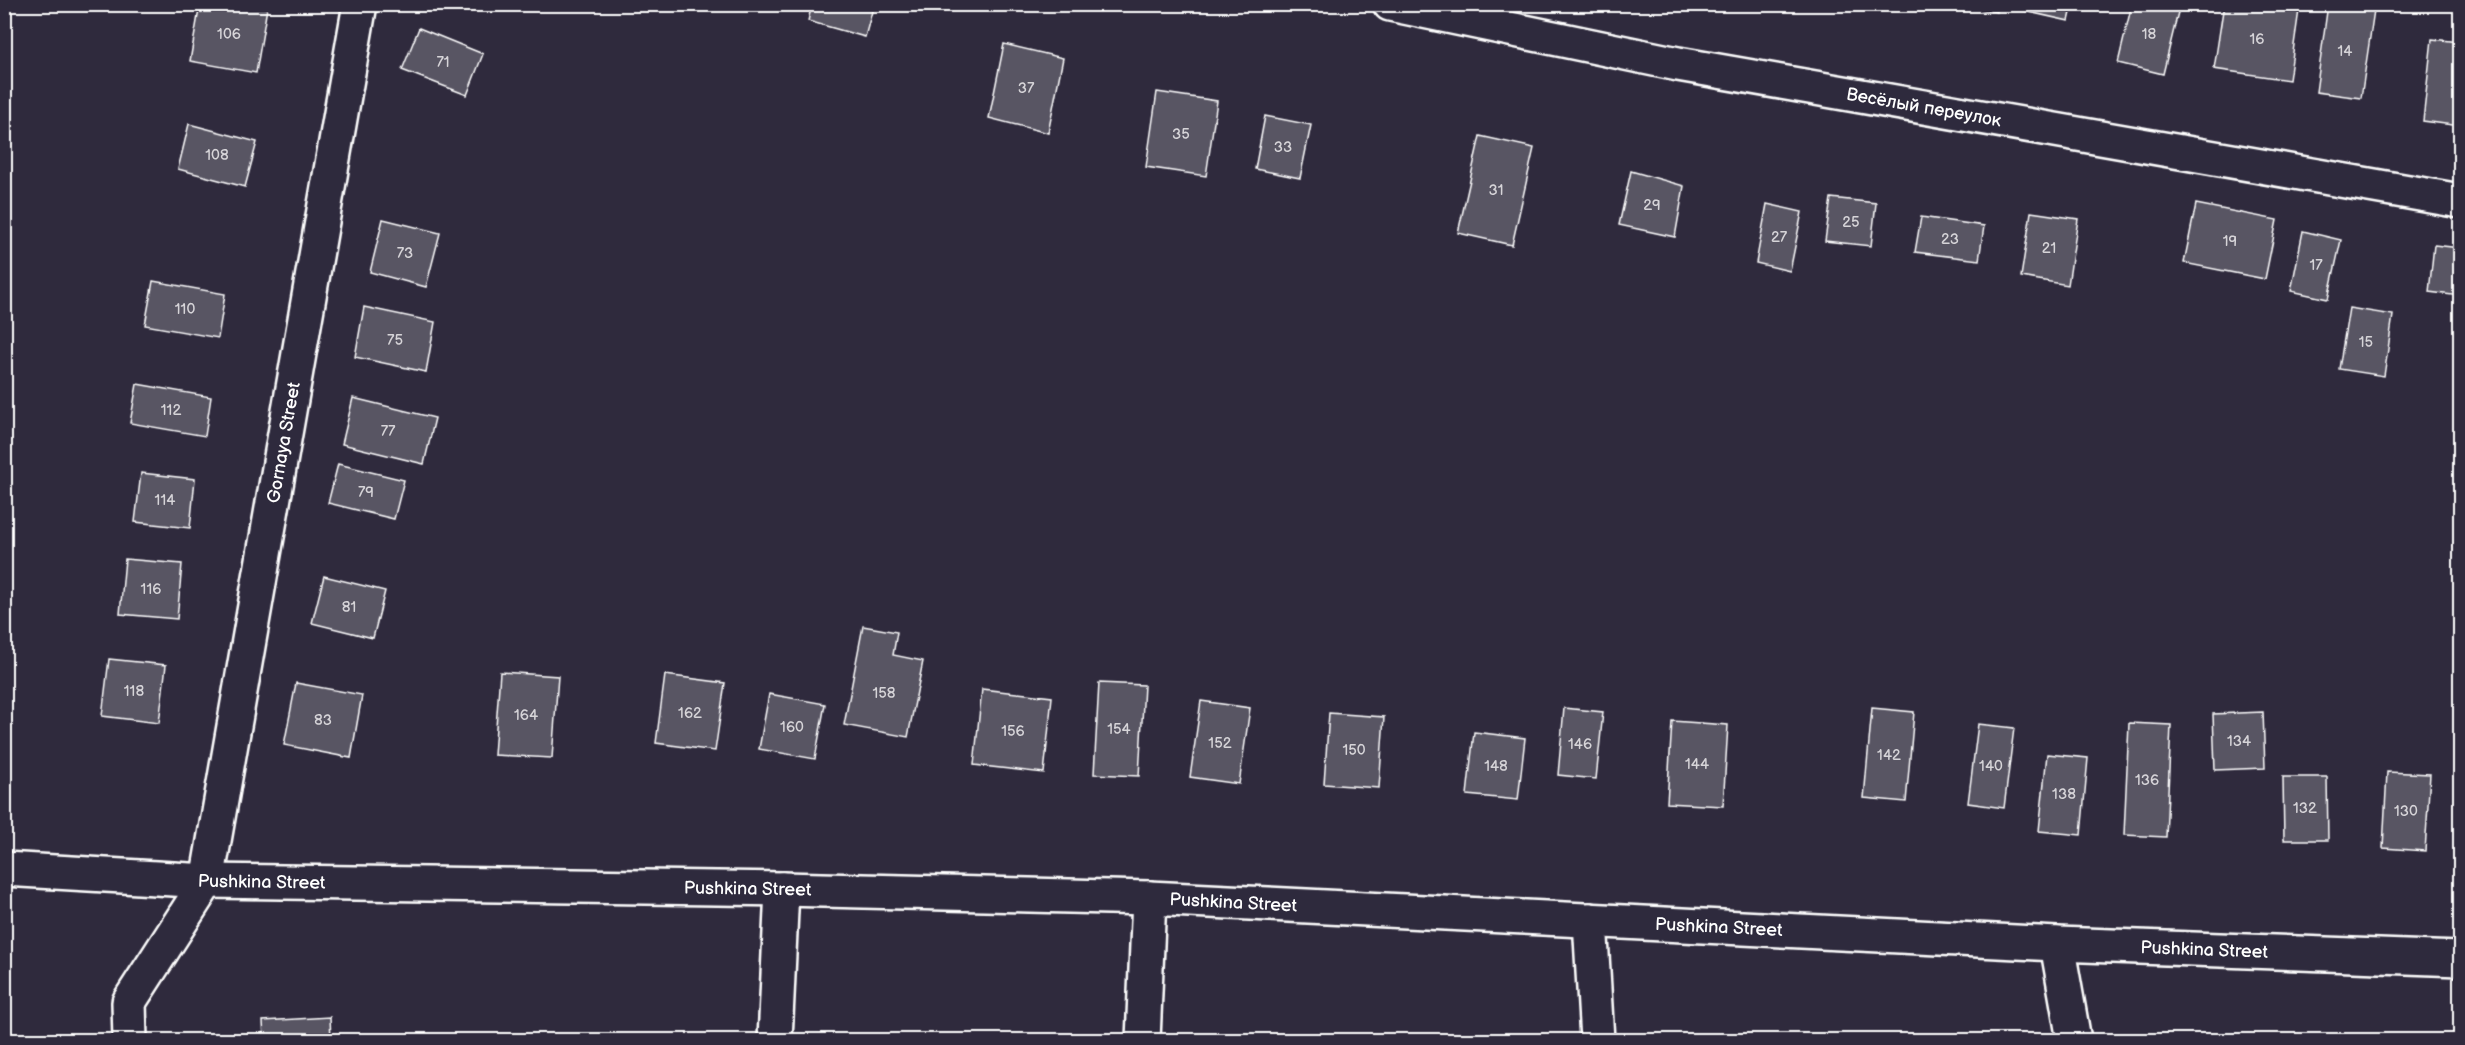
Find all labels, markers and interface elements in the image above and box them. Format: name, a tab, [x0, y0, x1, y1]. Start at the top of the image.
house number: 106	[217, 25, 241, 44]
house number: 18	[2142, 25, 2157, 44]
house number: 16	[2250, 30, 2264, 49]
house number: 14	[2338, 42, 2352, 61]
house number: 71	[436, 53, 450, 72]
house number: 37	[1018, 79, 1035, 98]
street label: Весёлый переулок	[1845, 84, 2003, 132]
house number: 35	[1172, 125, 1190, 144]
house number: 33	[1274, 138, 1292, 157]
house number: 108	[205, 146, 229, 165]
house number: 31	[1488, 181, 1504, 200]
house number: 29	[1643, 196, 1661, 215]
house number: 25	[1842, 213, 1860, 232]
house number: 27	[1771, 228, 1788, 247]
house number: 23	[1941, 230, 1959, 249]
house number: 19	[2223, 232, 2237, 251]
house number: 21	[2042, 239, 2056, 258]
house number: 73	[397, 244, 413, 263]
house number: 17	[2309, 256, 2323, 275]
house number: 110	[175, 300, 195, 319]
house number: 75	[387, 331, 403, 350]
house number: 15	[2359, 333, 2373, 352]
street label: Gornaya Street	[263, 380, 305, 505]
house number: 112	[161, 401, 181, 420]
house number: 77	[381, 422, 396, 441]
house number: 79	[358, 483, 374, 502]
house number: 114	[155, 491, 175, 510]
house number: 116	[141, 580, 161, 599]
house number: 81	[342, 598, 356, 617]
house number: 118	[124, 682, 144, 701]
house number: 158	[872, 684, 896, 703]
house number: 162	[678, 704, 702, 723]
house number: 164	[514, 706, 538, 725]
house number: 83	[314, 711, 332, 730]
house number: 160	[780, 718, 804, 737]
house number: 154	[1107, 720, 1131, 739]
house number: 156	[1001, 722, 1025, 741]
house number: 134	[2227, 732, 2251, 751]
house number: 152	[1208, 734, 1232, 753]
house number: 146	[1568, 735, 1592, 754]
house number: 150	[1342, 741, 1366, 760]
house number: 142	[1877, 746, 1901, 765]
house number: 144	[1685, 755, 1709, 774]
house number: 148	[1484, 757, 1508, 776]
house number: 140	[1979, 757, 2003, 776]
house number: 136	[2135, 771, 2159, 790]
house number: 138	[2052, 785, 2076, 804]
house number: 132	[2293, 799, 2317, 818]
house number: 130	[2394, 802, 2418, 821]
street label: Pushkina Street	[197, 870, 326, 894]
street label: Pushkina Street	[684, 878, 812, 901]
street label: Pushkina Street	[1169, 889, 1298, 917]
street label: Pushkina Street	[1654, 914, 1783, 941]
street label: Pushkina Street	[2140, 937, 2269, 963]

